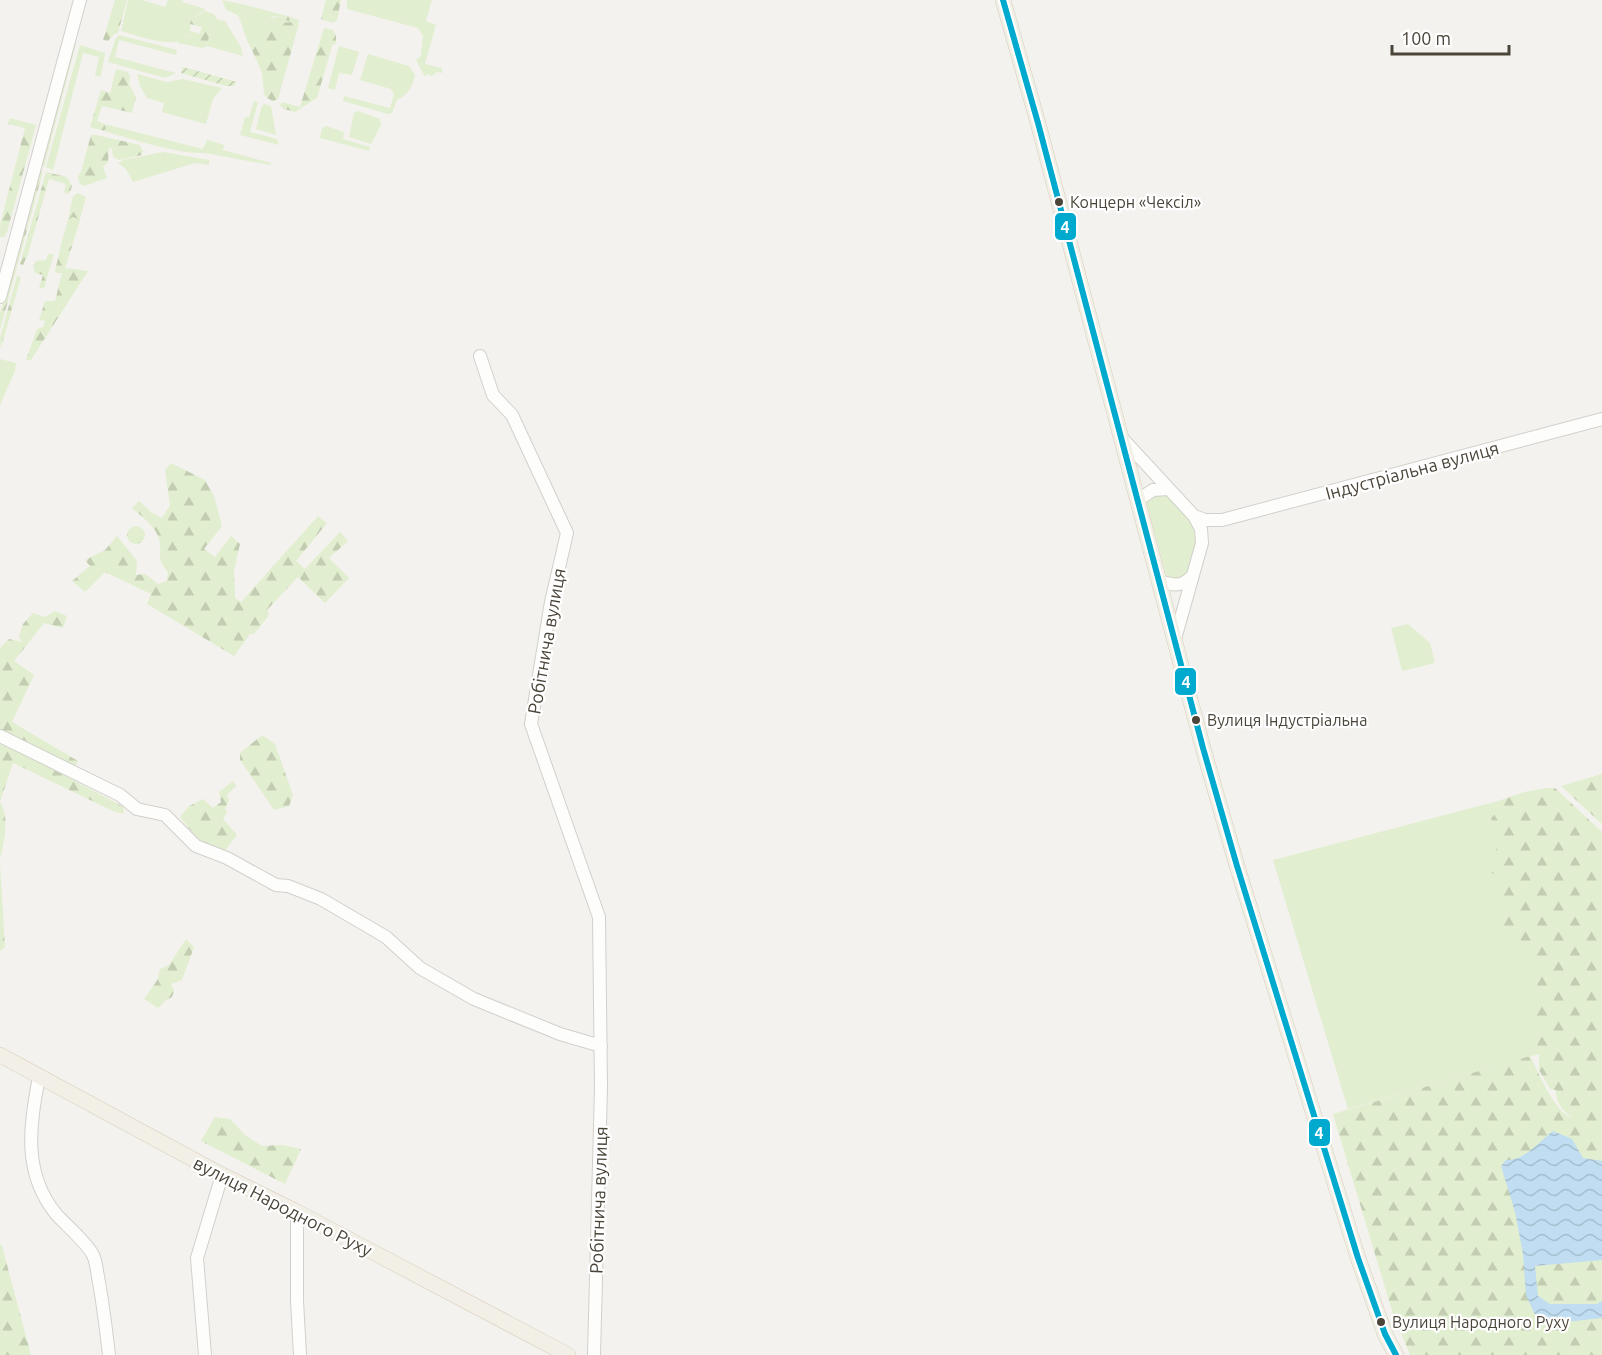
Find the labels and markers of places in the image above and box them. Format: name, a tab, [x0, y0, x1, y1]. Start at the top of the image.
place label: Концерн «Чексіл»	[1070, 193, 1201, 211]
marker: Концерн «Чексіл»	[1053, 196, 1065, 208]
place label: Вулиця Індустріальна	[1207, 711, 1367, 729]
marker: Вулиця Індустріальна	[1190, 714, 1202, 726]
place label: Вулиця Народного Руху	[1392, 1313, 1569, 1331]
marker: Вулиця Народного Руху	[1375, 1316, 1387, 1328]

